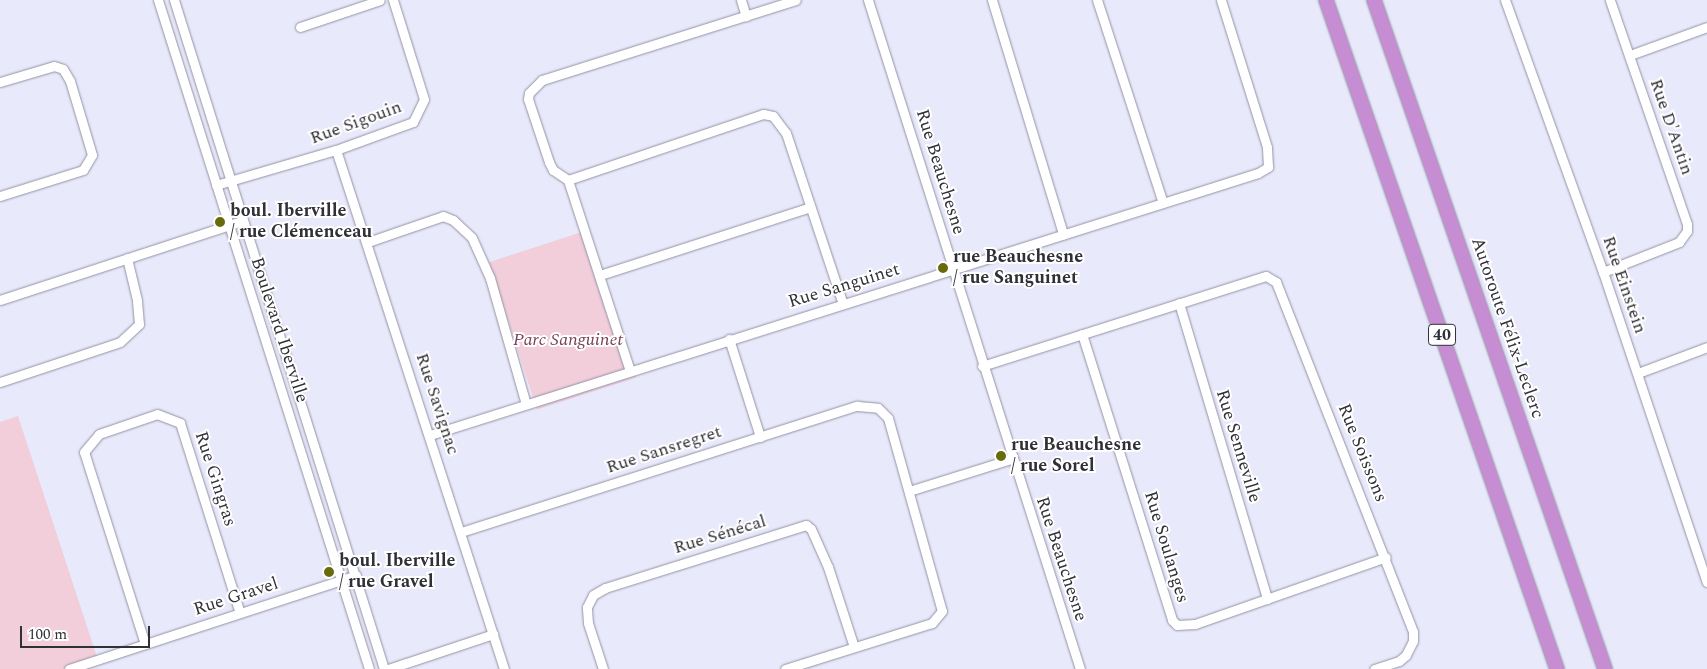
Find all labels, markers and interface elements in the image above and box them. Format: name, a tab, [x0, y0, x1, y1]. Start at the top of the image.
street label: Rue D'Antin	[1644, 76, 1698, 178]
street label: Rue Sigouin	[307, 96, 405, 150]
street label: Rue Beauchesne	[911, 107, 969, 237]
place label: boul. Iberville / rue Clémenceau	[230, 201, 372, 243]
marker: boul. Iberville / rue Clémenceau	[214, 216, 226, 228]
street label: Rue Einstein	[1597, 233, 1651, 337]
street label: Autoroute Félix-Leclerc	[1466, 235, 1548, 421]
place label: rue Beauchesne / rue Sanguinet	[953, 247, 1083, 290]
street label: Boulevard Iberville	[245, 255, 313, 405]
street label: Rue Sanguinet	[786, 259, 902, 313]
marker: rue Beauchesne / rue Sanguinet	[937, 262, 949, 274]
road number: 40	[1427, 322, 1457, 348]
park label: Parc Sanguinet	[513, 329, 623, 351]
street label: Rue Savignac	[410, 350, 464, 458]
street label: Rue Senneville	[1211, 387, 1265, 505]
street label: Rue Soissons	[1333, 401, 1391, 505]
street label: Rue Sansregret	[604, 421, 724, 479]
street label: Rue Gingras	[189, 429, 241, 529]
place label: rue Beauchesne / rue Sorel	[1011, 435, 1141, 478]
marker: rue Beauchesne / rue Sorel	[995, 450, 1007, 462]
street label: Rue Soulanges	[1139, 489, 1193, 605]
street label: Rue Beauchesne	[1031, 494, 1091, 624]
street label: Rue Sénécal	[671, 511, 769, 559]
place label: boul. Iberville / rue Gravel	[339, 551, 455, 594]
marker: boul. Iberville / rue Gravel	[323, 566, 335, 578]
street label: Rue Gravel	[191, 573, 281, 621]
scale bar	[22, 616, 152, 648]
text: 100 m	[28, 623, 67, 646]

